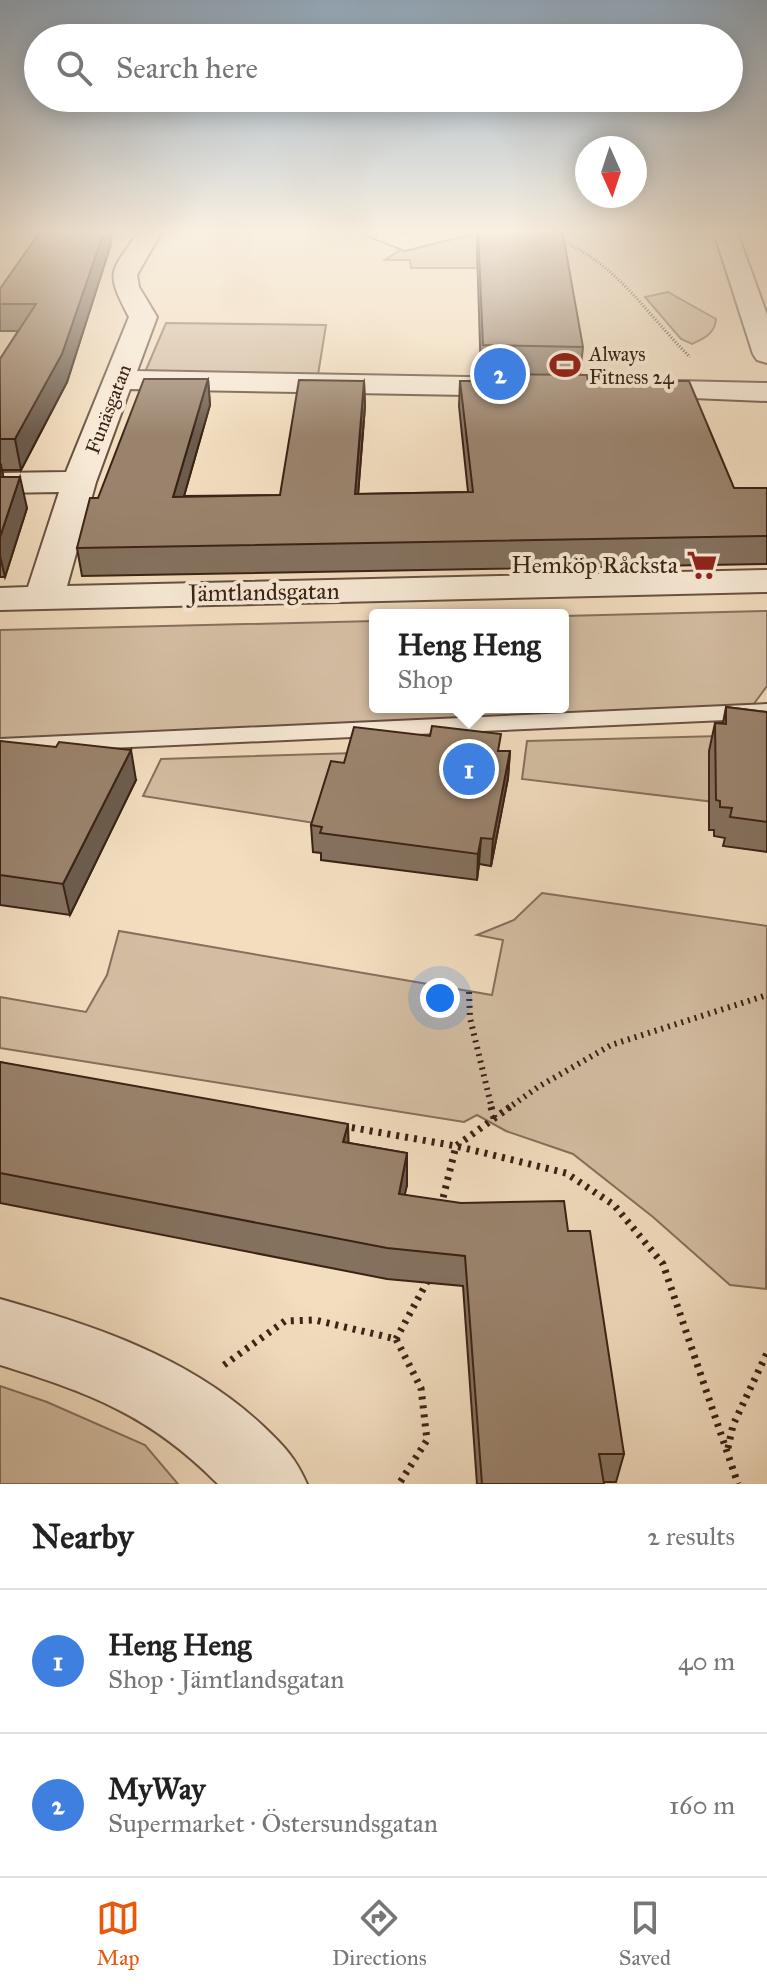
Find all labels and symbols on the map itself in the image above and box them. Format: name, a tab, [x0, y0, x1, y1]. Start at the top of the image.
north arrow	[575, 136, 647, 208]
place label: Always Fitness 24	[588, 342, 674, 389]
pin: 2	[474, 344, 526, 404]
sports icon: Always Fitness 24	[548, 348, 582, 382]
street label: Funäsgatan	[80, 361, 137, 458]
supermarket icon: Hemköp Råcksta	[685, 548, 719, 582]
place label: Hemköp Råcksta	[511, 550, 679, 580]
street label: Jämtlandsgatan	[185, 576, 340, 608]
pin: 1	[443, 739, 495, 799]
your location	[420, 978, 460, 1018]

